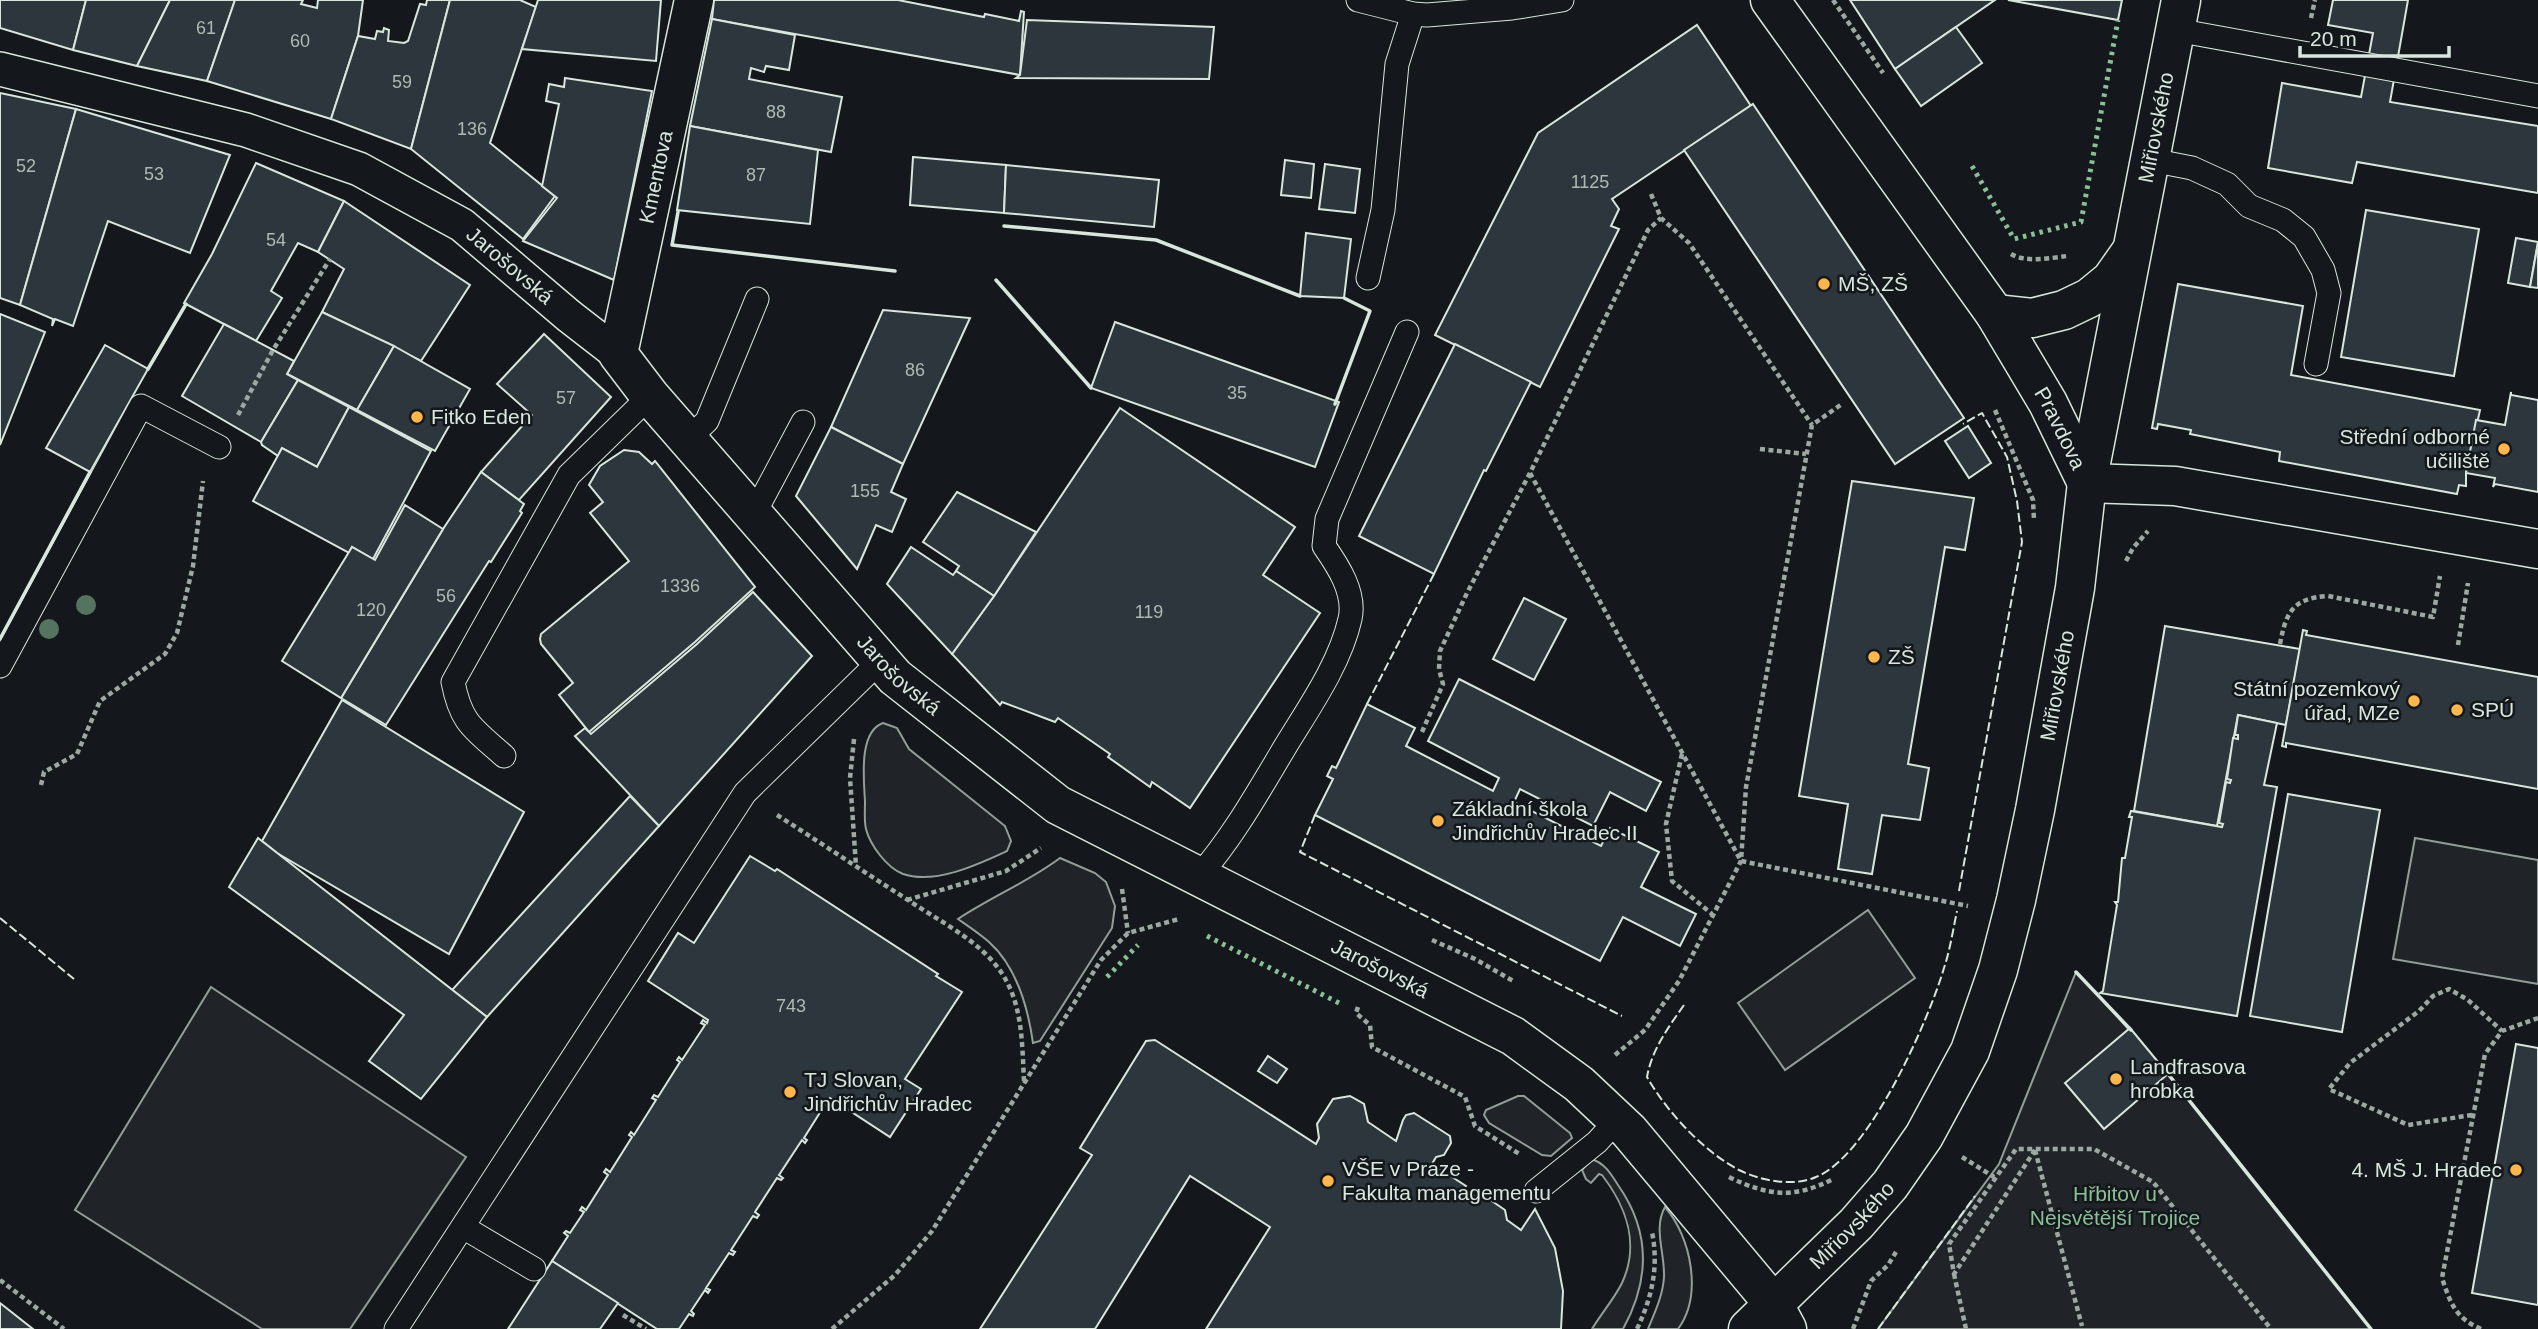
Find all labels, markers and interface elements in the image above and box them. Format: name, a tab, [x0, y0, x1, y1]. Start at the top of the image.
scale bar	[2300, 14, 2449, 58]
house number: 61	[196, 18, 216, 38]
text: 20 m	[2310, 27, 2357, 50]
house number: 60	[290, 31, 310, 51]
street label: Miřiovského	[2134, 70, 2178, 185]
house number: 59	[392, 72, 412, 92]
house number: 88	[766, 102, 786, 122]
house number: 136	[457, 119, 487, 139]
street label: Kmentova	[634, 128, 677, 226]
house number: 52	[16, 156, 36, 176]
house number: 53	[144, 164, 164, 184]
house number: 87	[746, 165, 766, 185]
house number: 1125	[1571, 172, 1609, 192]
street label: Jarošovská	[462, 222, 558, 309]
house number: 54	[266, 230, 286, 250]
place label: MŠ, ZŠ	[1838, 272, 1908, 295]
marker: MŠ, ZŠ	[1816, 276, 1832, 292]
house number: 86	[905, 360, 925, 380]
house number: 35	[1227, 383, 1247, 403]
street label: Pravdova	[2030, 383, 2091, 473]
house number: 57	[556, 388, 576, 408]
place label: Fitko Eden	[431, 405, 531, 428]
marker: Fitko Eden	[409, 409, 425, 425]
place label: Střední odborné učiliště	[2339, 425, 2490, 472]
marker: Střední odborné učiliště	[2496, 441, 2512, 457]
house number: 155	[850, 481, 880, 501]
house number: 1336	[660, 576, 700, 596]
house number: 56	[436, 586, 456, 606]
house number: 120	[356, 600, 386, 620]
house number: 119	[1135, 602, 1163, 622]
street label: Miřiovského	[2036, 628, 2078, 743]
street label: Jarošovská	[853, 630, 945, 719]
place label: ZŠ	[1888, 645, 1915, 668]
marker: ZŠ	[1866, 649, 1882, 665]
place label: Státní pozemkový úřad, MZe	[2233, 677, 2400, 724]
marker: Státní pozemkový úřad, MZe	[2406, 693, 2422, 709]
place label: SPÚ	[2471, 698, 2514, 721]
marker: SPÚ	[2449, 702, 2465, 718]
place label: Základní škola Jindřichův Hradec II	[1452, 797, 1638, 844]
marker: Základní škola Jindřichův Hradec II	[1430, 813, 1446, 829]
street label: Jarošovská	[1328, 934, 1433, 1002]
house number: 743	[776, 996, 806, 1016]
place label: Landfrasova hrobka	[2130, 1055, 2246, 1102]
place label: TJ Slovan, Jindřichův Hradec	[804, 1068, 972, 1115]
marker: Landfrasova hrobka	[2108, 1071, 2124, 1087]
marker: TJ Slovan, Jindřichův Hradec	[782, 1084, 798, 1100]
place label: VŠE v Praze - Fakulta managementu	[1342, 1157, 1551, 1204]
place label: 4. MŠ J. Hradec	[2351, 1158, 2502, 1181]
marker: 4. MŠ J. Hradec	[2508, 1162, 2524, 1178]
marker: VŠE v Praze - Fakulta managementu	[1320, 1173, 1336, 1189]
street label: Miřiovského	[1805, 1177, 1899, 1273]
park label: Hřbitov u Nejsvětější Trojice	[2030, 1182, 2200, 1229]

